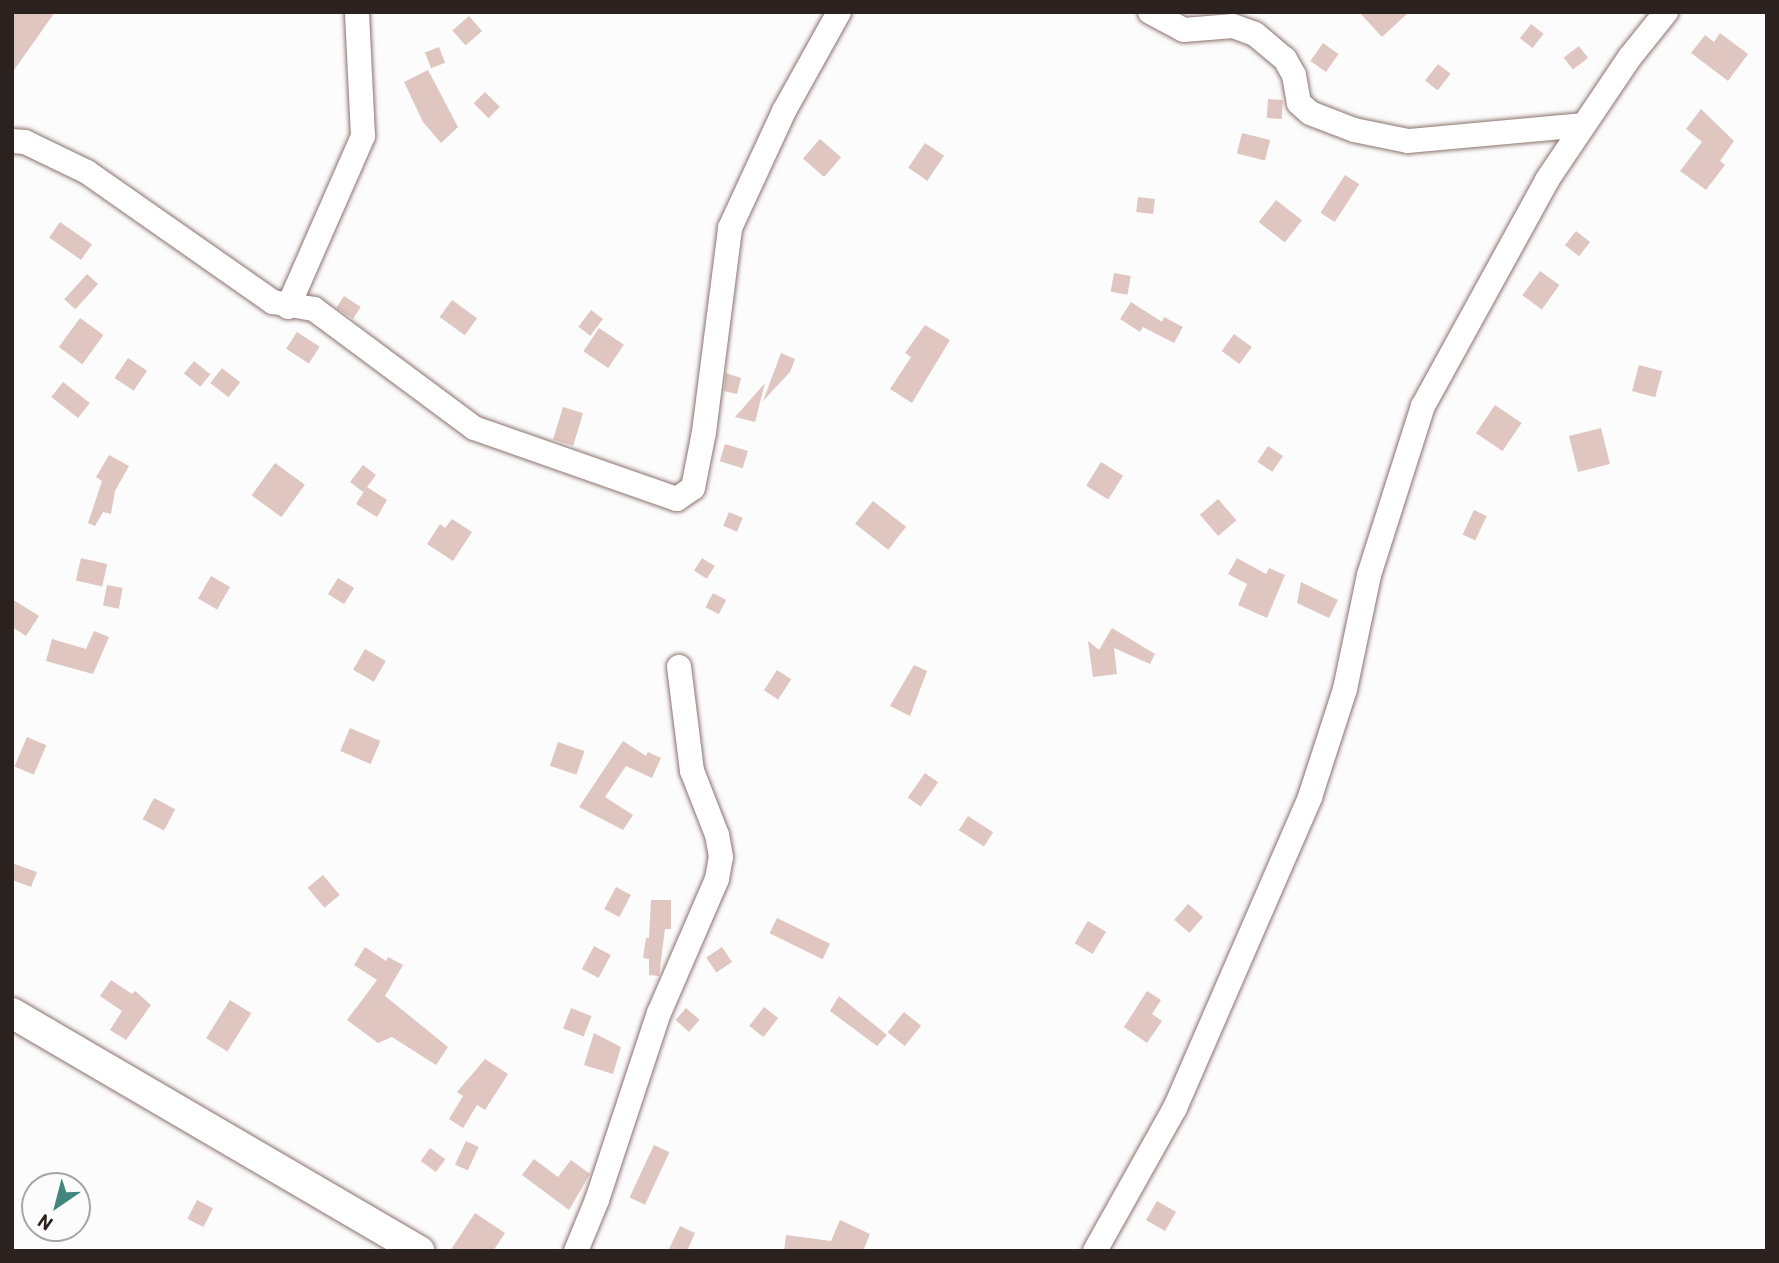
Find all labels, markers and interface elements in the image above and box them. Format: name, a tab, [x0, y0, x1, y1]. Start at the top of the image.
north arrow	[21, 1172, 91, 1242]
text: N	[33, 1210, 57, 1236]

